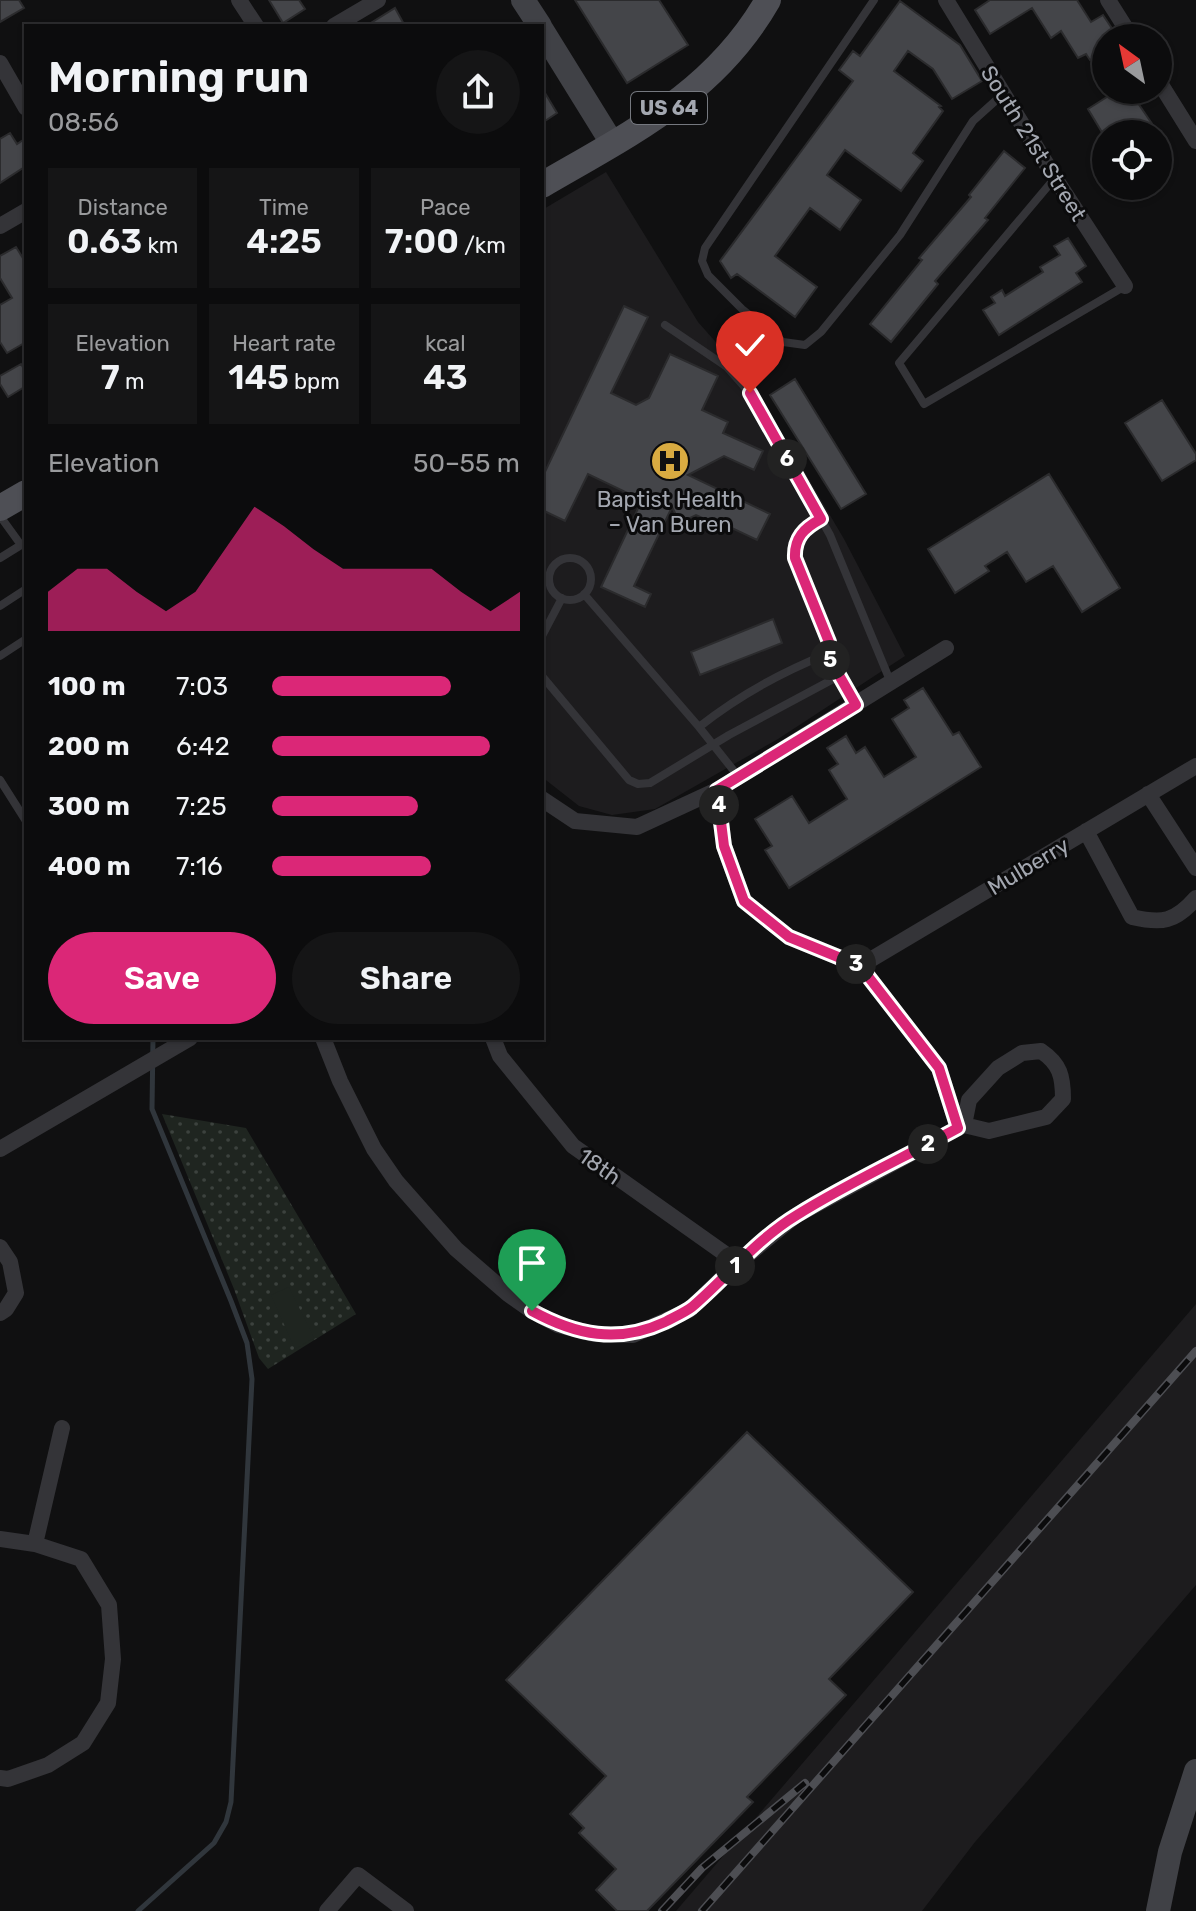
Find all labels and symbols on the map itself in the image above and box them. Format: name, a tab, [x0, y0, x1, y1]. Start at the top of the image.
north arrow	[1092, 24, 1172, 104]
street label: South 21st Street	[975, 61, 1092, 226]
road number: US 64	[631, 92, 707, 124]
pin	[716, 311, 784, 393]
pin: 6	[767, 439, 807, 479]
hospital icon: Baptist Health – Van Buren	[649, 440, 691, 482]
place label: Baptist Health – Van Buren	[597, 486, 743, 538]
pin: 5	[810, 640, 850, 680]
pin: 4	[699, 785, 739, 825]
street label: Mulberry	[983, 832, 1074, 901]
pin: 3	[836, 944, 876, 984]
pin: 2	[908, 1124, 948, 1164]
street label: 18th	[573, 1142, 626, 1190]
pin	[498, 1229, 566, 1311]
pin: 1	[715, 1246, 755, 1286]

